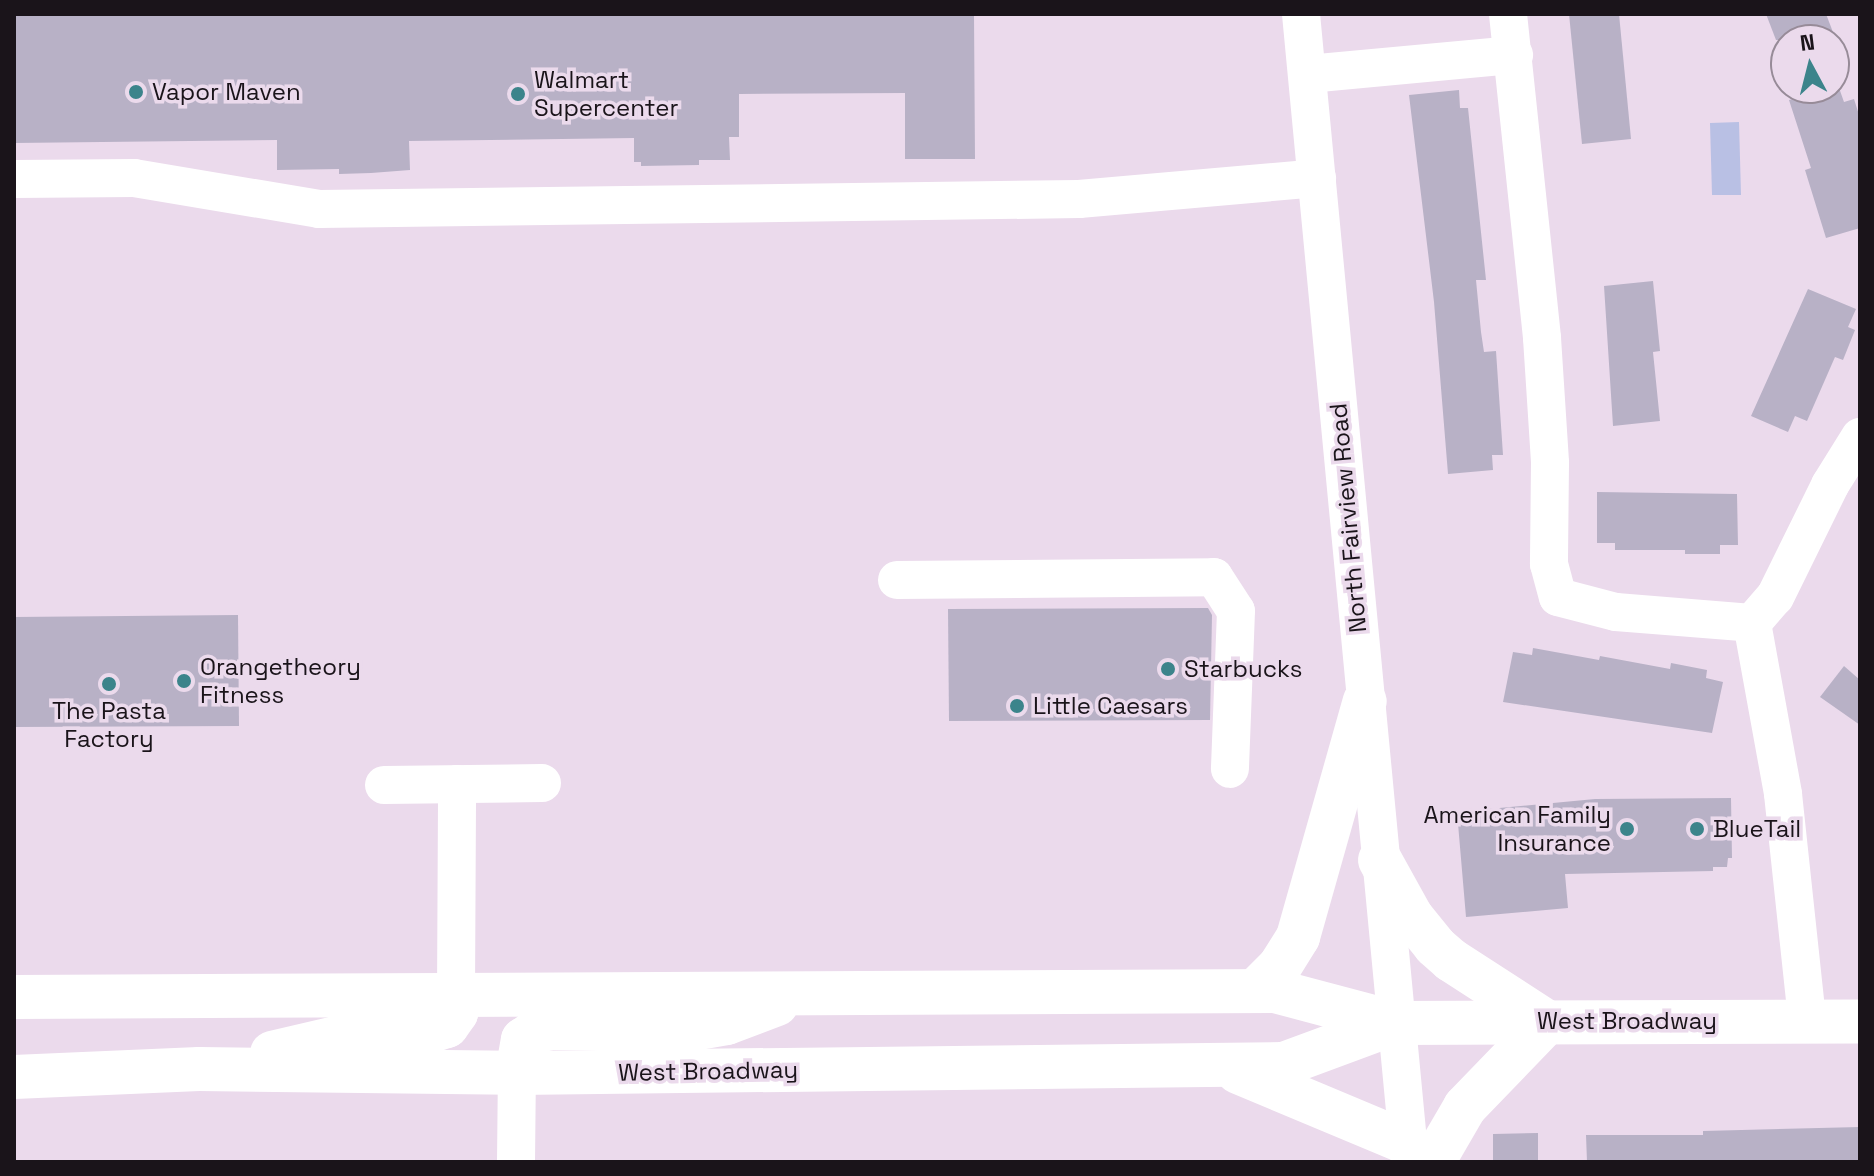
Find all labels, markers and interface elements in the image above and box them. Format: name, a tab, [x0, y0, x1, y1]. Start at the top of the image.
north arrow	[1770, 24, 1850, 104]
text: N	[1798, 27, 1816, 57]
place label: Walmart Supercenter	[534, 66, 678, 122]
place label: Vapor Maven	[152, 78, 301, 106]
marker: Vapor Maven	[127, 83, 145, 101]
marker: Walmart Supercenter	[509, 85, 527, 103]
street label: North Fairview Road	[1324, 402, 1372, 634]
place label: Orangetheory Fitness	[200, 653, 361, 709]
place label: Starbucks	[1184, 655, 1302, 683]
marker: Starbucks	[1159, 660, 1177, 678]
marker: Orangetheory Fitness	[175, 672, 193, 690]
marker: The Pasta Factory	[100, 675, 118, 693]
place label: Little Caesars	[1033, 692, 1188, 720]
place label: The Pasta Factory	[52, 697, 166, 753]
marker: Little Caesars	[1008, 697, 1026, 715]
place label: American Family Insurance	[1423, 801, 1611, 857]
place label: BlueTail	[1713, 815, 1801, 843]
marker: American Family Insurance	[1618, 820, 1636, 838]
marker: BlueTail	[1688, 820, 1706, 838]
street label: West Broadway	[1537, 1007, 1717, 1035]
street label: West Broadway	[618, 1055, 798, 1087]

